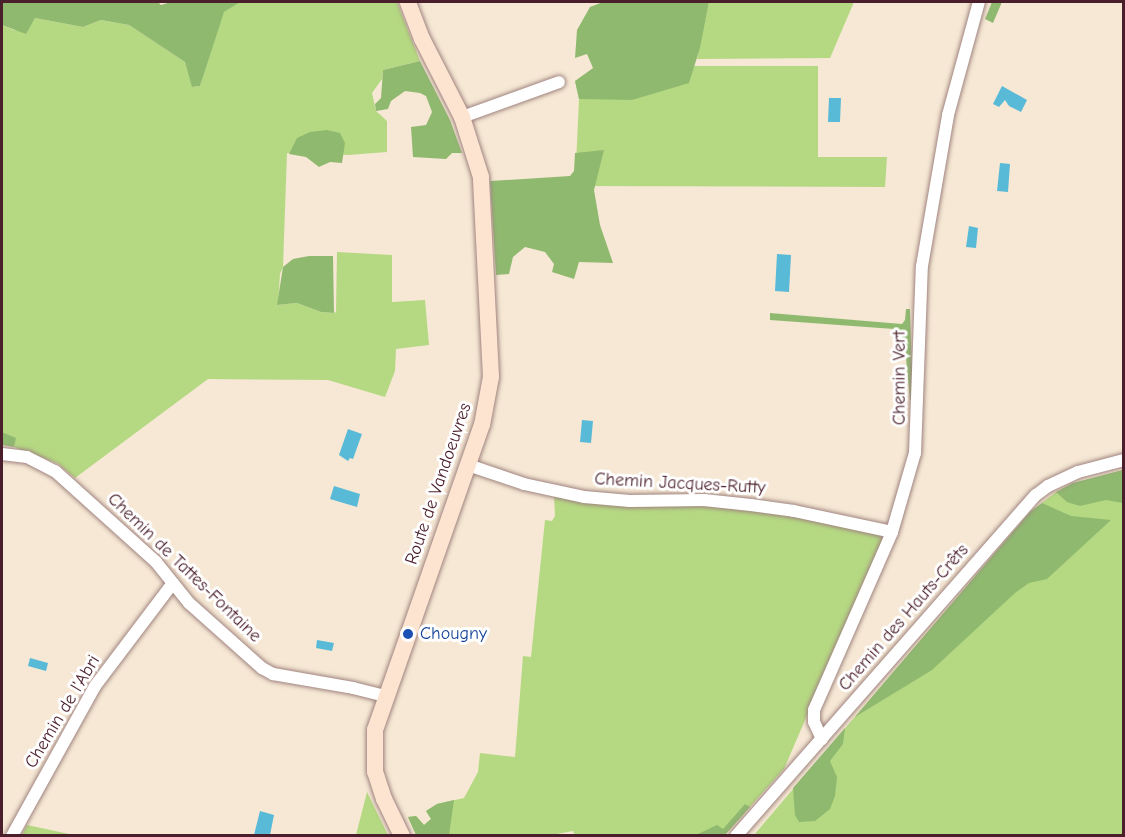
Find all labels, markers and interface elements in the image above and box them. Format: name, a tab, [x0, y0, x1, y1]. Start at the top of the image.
street label: Chemin Vert	[889, 331, 911, 425]
street label: Route de Vandoeuvres	[401, 400, 477, 568]
street label: Chemin Jacques-Rutty	[594, 469, 766, 499]
street label: Chemin de Tattes-Fontaine	[103, 489, 265, 647]
street label: Chemin des Hauts-Crêts	[834, 540, 974, 696]
place label: Chougny	[420, 623, 487, 645]
marker: Chougny	[401, 627, 415, 641]
street label: Chemin de l'Abri	[21, 652, 105, 772]

